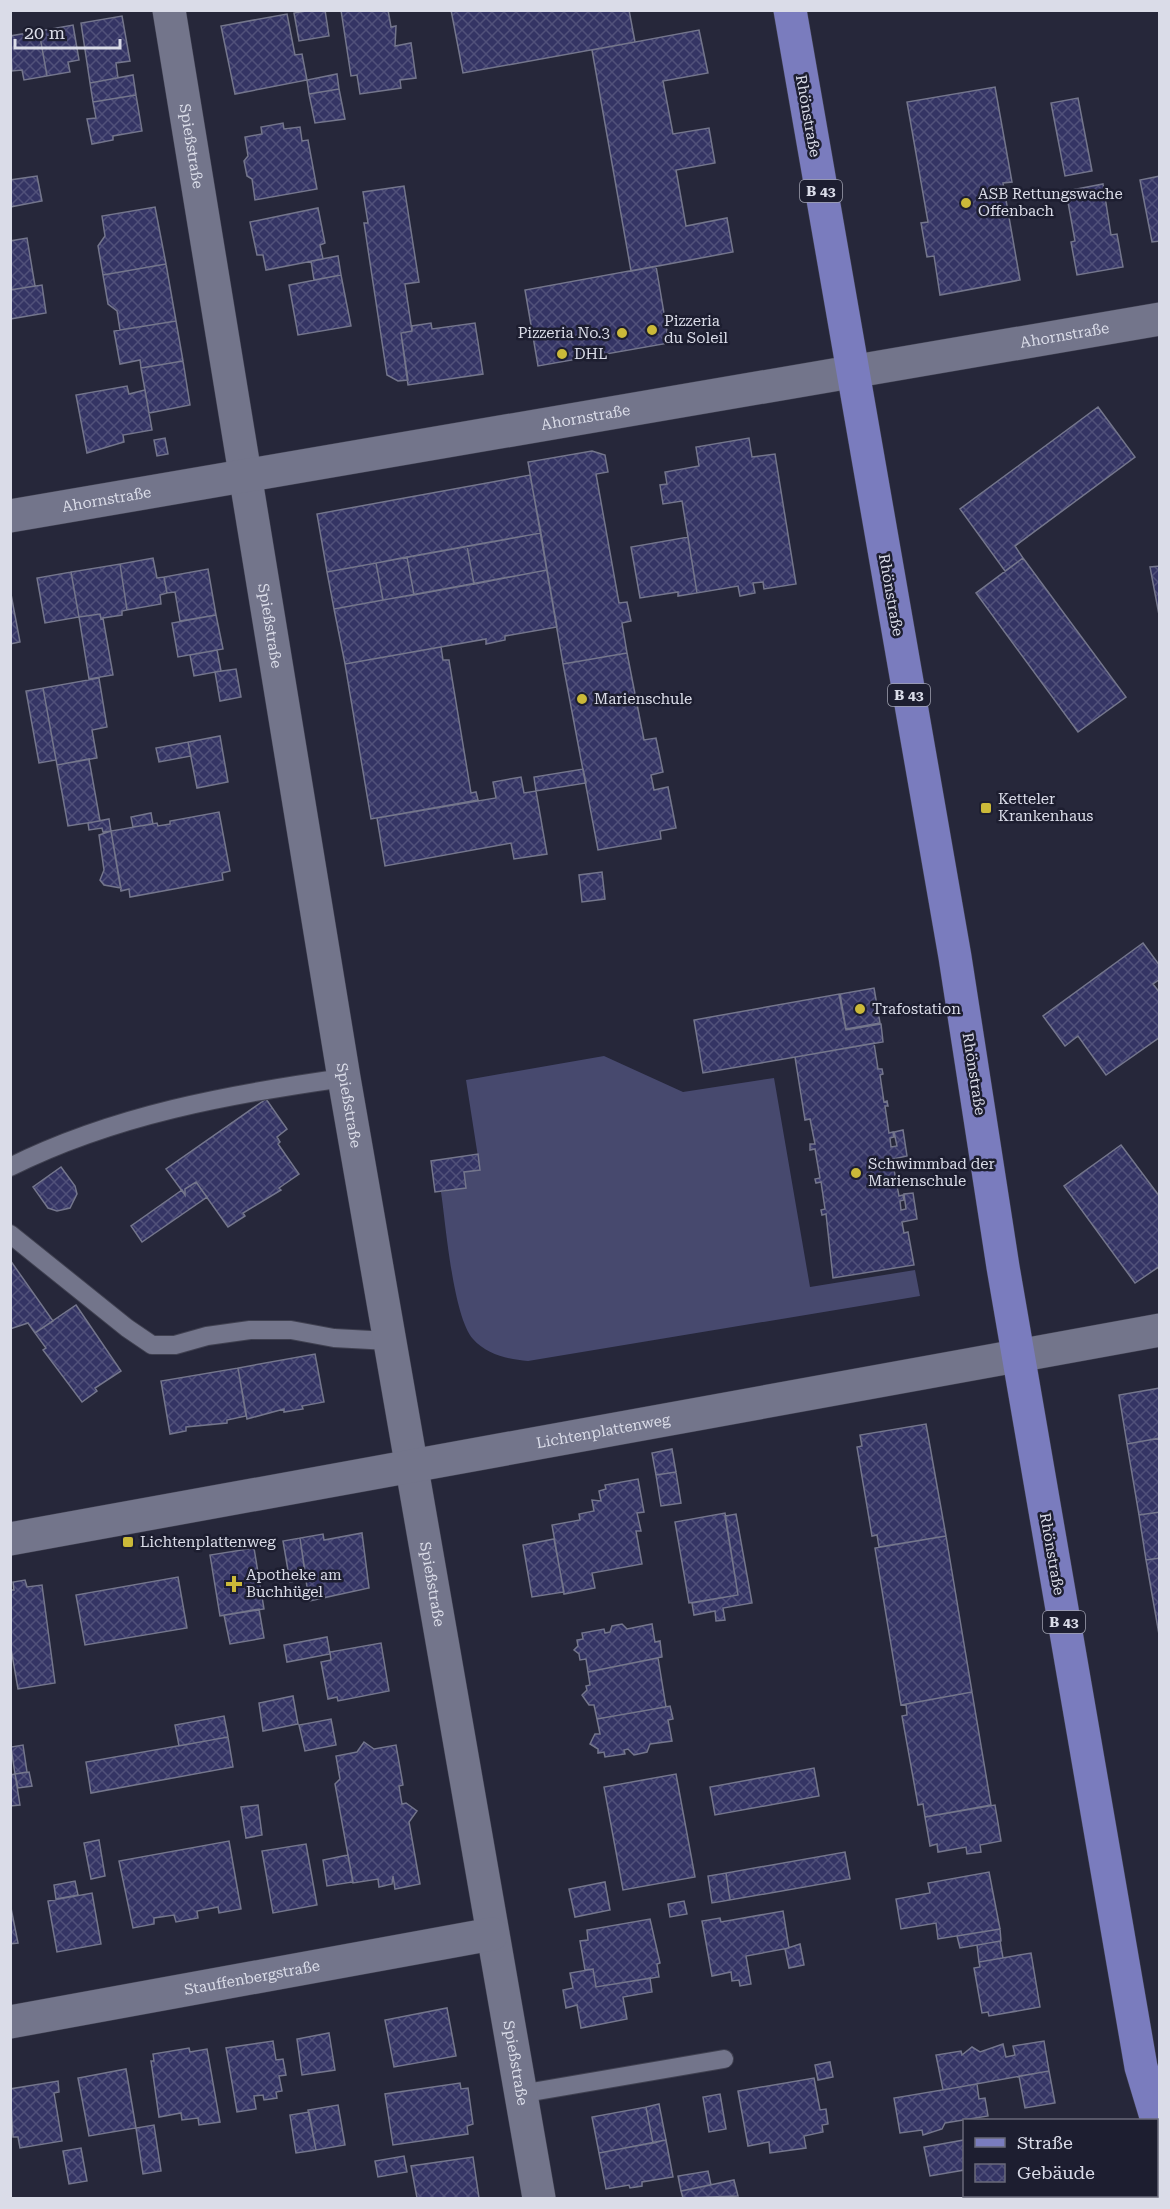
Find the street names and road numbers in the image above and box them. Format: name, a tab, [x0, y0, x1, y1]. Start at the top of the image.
street label: Rhönstraße	[792, 73, 824, 159]
street label: Spießstraße	[175, 102, 207, 190]
road number: B 43	[800, 180, 842, 202]
street label: Ahornstraße	[1019, 319, 1111, 352]
street label: Ahornstraße	[540, 401, 632, 434]
street label: Ahornstraße	[61, 483, 152, 516]
street label: Rhönstraße	[875, 552, 907, 638]
street label: Spießstraße	[254, 582, 286, 670]
road number: B 43	[888, 684, 930, 706]
street label: Rhönstraße	[959, 1031, 989, 1117]
street label: Spießstraße	[333, 1062, 365, 1149]
street label: Lichtenplattenweg	[535, 1410, 672, 1452]
street label: Rhönstraße	[1036, 1511, 1068, 1597]
street label: Spießstraße	[416, 1540, 448, 1628]
road number: B 43	[1043, 1611, 1085, 1633]
street label: Stauffenbergstraße	[183, 1957, 321, 1999]
street label: Spießstraße	[499, 2019, 532, 2107]

